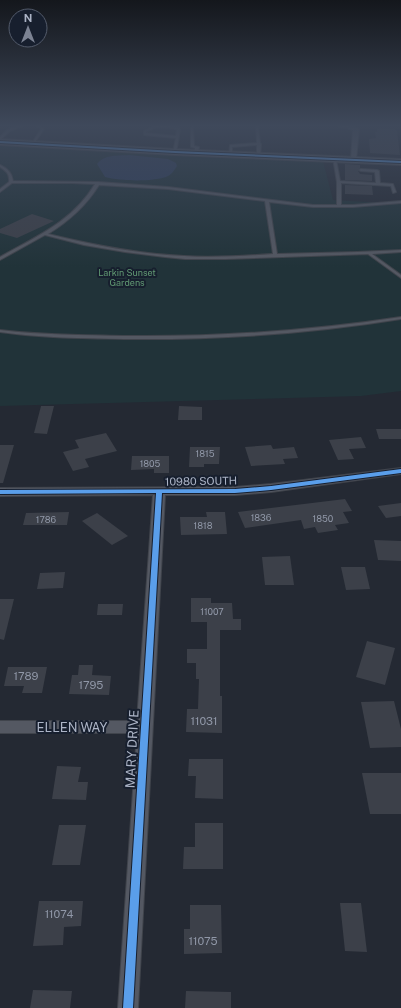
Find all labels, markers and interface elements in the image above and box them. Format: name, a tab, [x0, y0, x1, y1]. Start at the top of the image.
north arrow	[8, 8, 48, 48]
text: N	[24, 12, 32, 24]
park label: Larkin Sunset Gardens	[98, 267, 156, 288]
house number: 1815	[196, 448, 215, 459]
house number: 1805	[140, 458, 161, 469]
street label: 10980 SOUTH	[165, 474, 237, 488]
house number: 1836	[251, 512, 272, 523]
house number: 1850	[313, 513, 334, 524]
house number: 1786	[36, 514, 57, 525]
house number: 1818	[194, 520, 213, 531]
house number: 11007	[200, 606, 224, 617]
house number: 1789	[14, 670, 39, 682]
house number: 1795	[79, 679, 103, 691]
street label: MARY DRIVE	[122, 709, 142, 789]
house number: 11031	[190, 715, 218, 727]
street label: ELLEN WAY	[36, 720, 108, 735]
house number: 11074	[45, 908, 73, 920]
house number: 11075	[188, 935, 218, 947]

